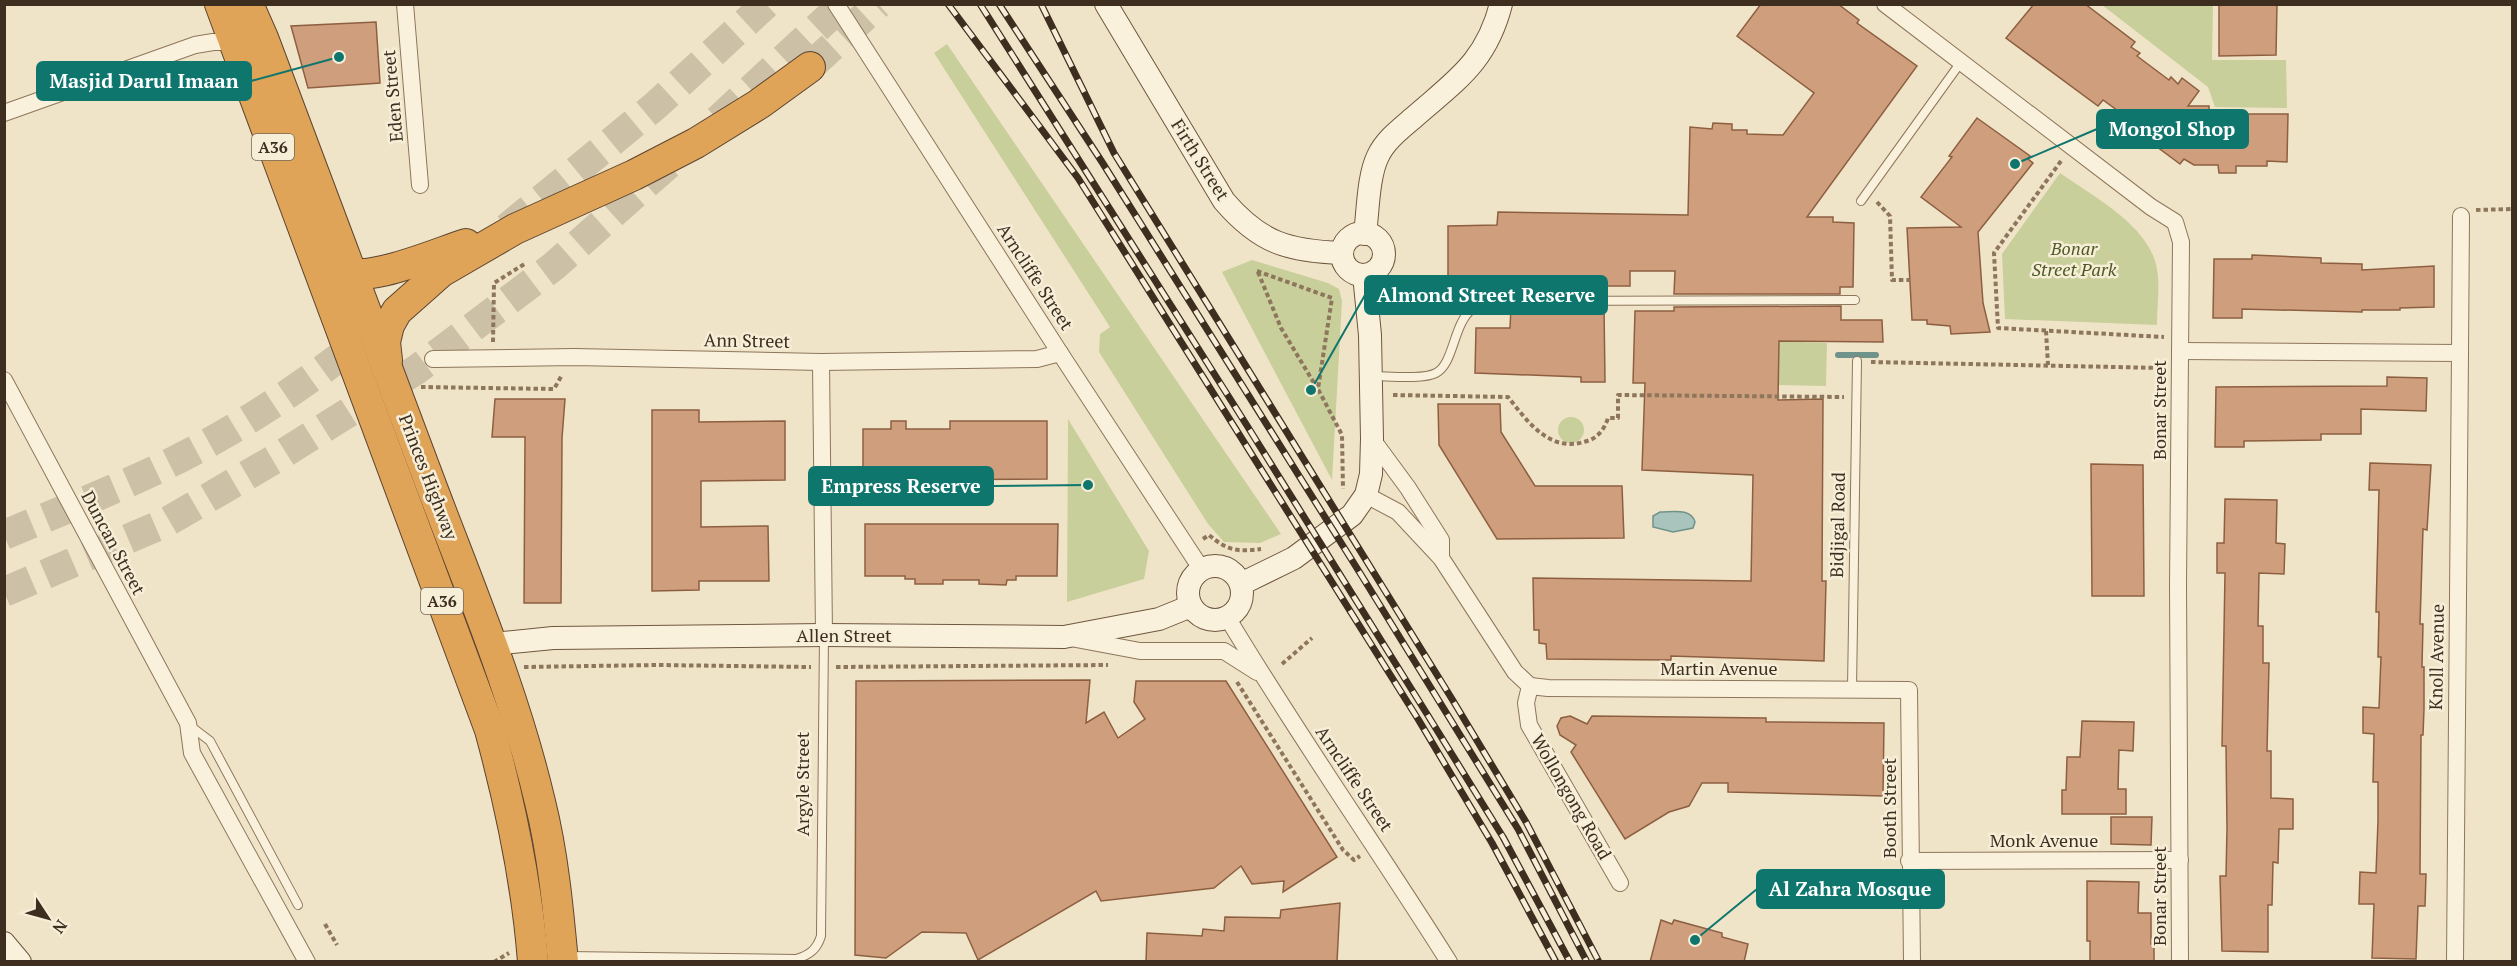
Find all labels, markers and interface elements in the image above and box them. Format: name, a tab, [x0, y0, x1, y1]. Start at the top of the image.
street label: Eden Street	[376, 49, 408, 143]
callout: Masjid Darul Imaan	[37, 62, 251, 100]
text: Masjid Darul Imaan	[49, 67, 239, 94]
callout: Mongol Shop	[2097, 110, 2248, 148]
street label: Firth Street	[1166, 114, 1236, 205]
text: Mongol Shop	[2109, 115, 2235, 142]
road number: A36	[252, 134, 294, 160]
street label: Arncliffe Street	[992, 219, 1079, 335]
park label: Bonar Street Park	[2032, 236, 2117, 281]
callout: Almond Street Reserve	[1365, 276, 1607, 314]
text: Almond Street Reserve	[1377, 281, 1595, 308]
street label: Ann Street	[704, 327, 791, 353]
street label: Bonar Street	[2147, 360, 2171, 460]
street label: Princes Highway	[394, 410, 464, 544]
callout: Empress Reserve	[809, 467, 993, 505]
text: Empress Reserve	[821, 472, 981, 499]
street label: Bidjigal Road	[1824, 472, 1850, 578]
street label: Duncan Street	[76, 486, 151, 599]
road number: A36	[421, 588, 463, 614]
street label: Knoll Avenue	[2423, 604, 2449, 710]
street label: Allen Street	[796, 623, 892, 647]
street label: Martin Avenue	[1660, 656, 1778, 680]
street label: Arncliffe Street	[1311, 721, 1399, 836]
street label: Wollongong Road	[1526, 729, 1618, 864]
street label: Argyle Street	[790, 731, 814, 836]
street label: Booth Street	[1877, 757, 1901, 858]
street label: Monk Avenue	[1990, 828, 2098, 852]
street label: Bonar Street	[2147, 846, 2171, 946]
callout: Al Zahra Mosque	[1757, 870, 1944, 908]
text: Al Zahra Mosque	[1769, 875, 1932, 902]
north arrow	[18, 888, 78, 948]
text: N	[48, 915, 73, 938]

